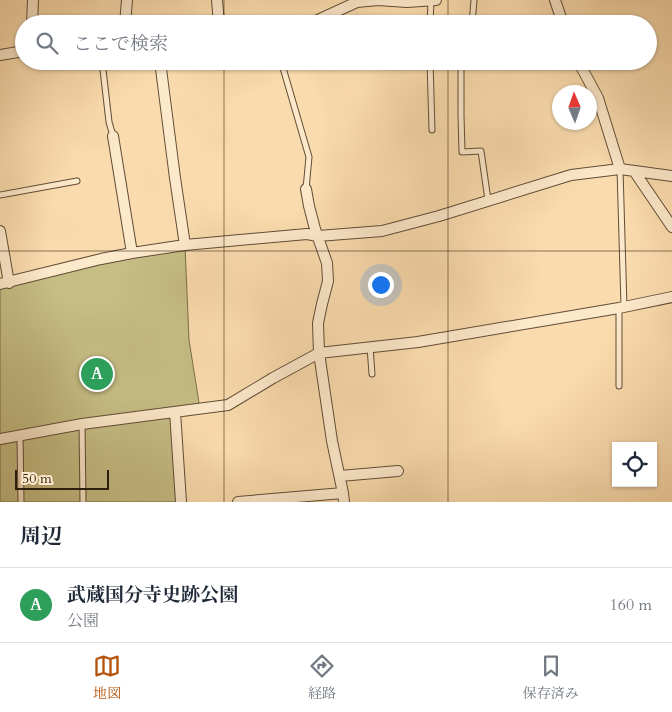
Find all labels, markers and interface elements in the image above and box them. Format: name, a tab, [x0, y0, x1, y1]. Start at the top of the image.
search box	[15, 15, 657, 70]
icon: search	[33, 29, 61, 57]
text: ここで検索	[73, 31, 168, 57]
north arrow	[552, 85, 597, 130]
your location	[368, 272, 394, 298]
pin: A	[81, 355, 113, 393]
map controls	[612, 442, 657, 487]
button: locate	[612, 442, 657, 487]
scale bar	[15, 467, 109, 490]
text: 50 m	[22, 469, 52, 488]
text: 周辺	[20, 522, 62, 551]
text: 武蔵国分寺史跡公園	[67, 582, 238, 608]
text: A	[30, 594, 42, 616]
text: 160 m	[610, 594, 652, 616]
text: 公園	[67, 610, 99, 632]
tab: 地図	[93, 652, 121, 703]
tab: 経路	[308, 652, 336, 703]
tab: 保存済み	[523, 652, 579, 703]

